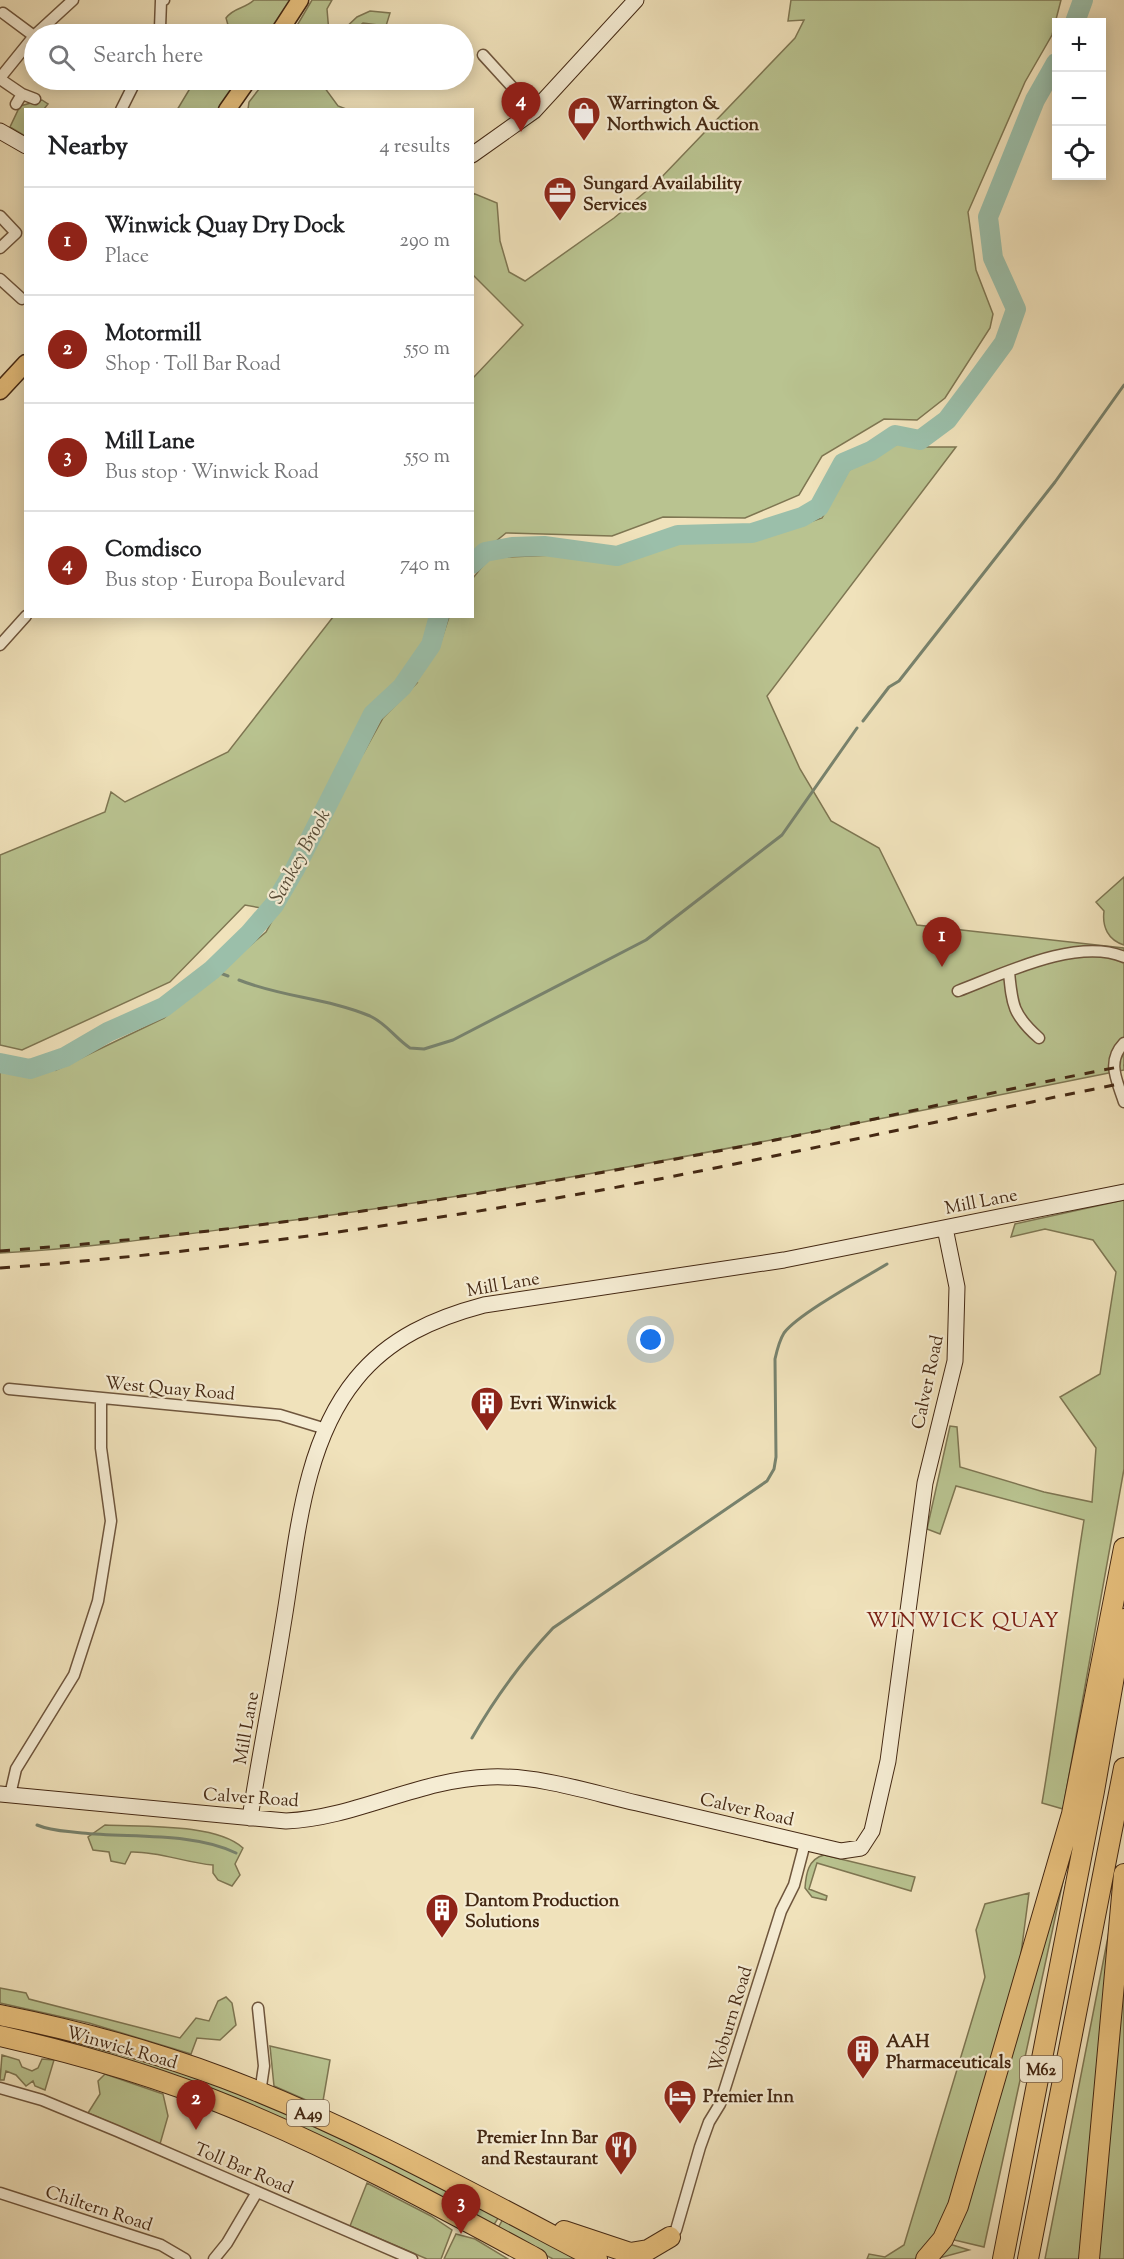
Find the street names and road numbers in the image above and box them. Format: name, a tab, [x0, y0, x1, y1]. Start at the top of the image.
street label: Mill Lane	[943, 1183, 1020, 1223]
street label: Mill Lane	[465, 1267, 542, 1305]
street label: Calver Road	[906, 1333, 952, 1432]
street label: West Quay Road	[104, 1371, 236, 1409]
street label: Mill Lane	[229, 1690, 267, 1767]
street label: Calver Road	[202, 1783, 300, 1815]
street label: Calver Road	[697, 1788, 796, 1834]
street label: Woburn Road	[703, 1963, 760, 2076]
street label: Winwick Road	[63, 2021, 180, 2077]
road number: M62	[1020, 2056, 1062, 2082]
road number: A49	[287, 2100, 329, 2126]
street label: Toll Bar Road	[190, 2137, 297, 2202]
street label: Chiltern Road	[41, 2180, 155, 2239]

